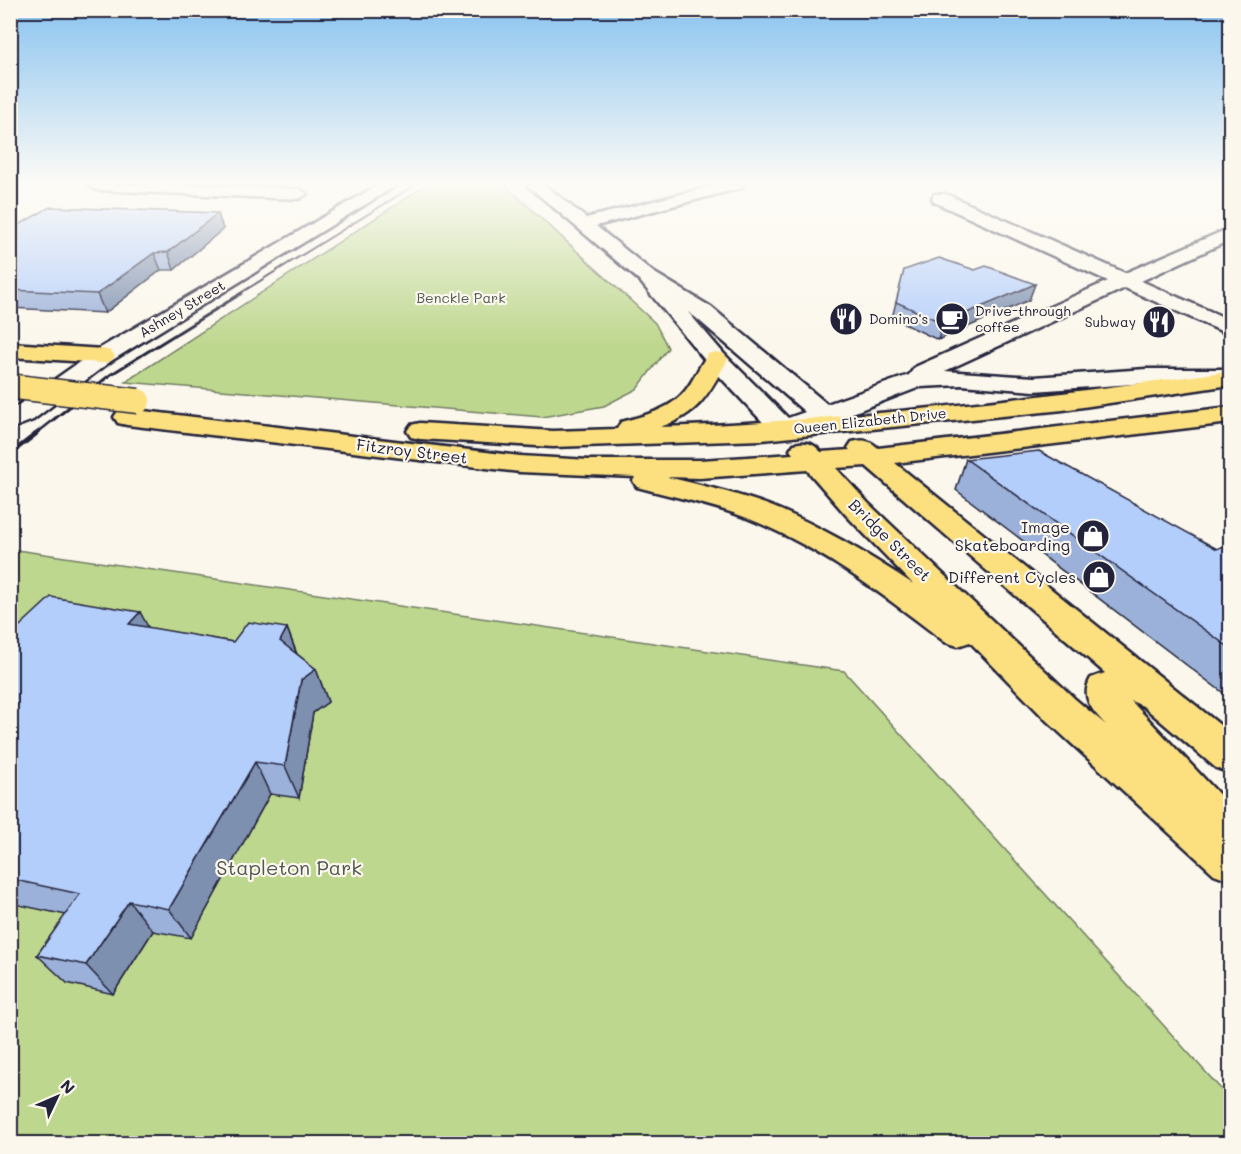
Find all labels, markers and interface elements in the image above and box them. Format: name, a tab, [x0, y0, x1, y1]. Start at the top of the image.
street label: Ashney Street	[135, 275, 228, 342]
park label: Benckle Park	[416, 288, 506, 307]
restaurant icon: Domino's	[828, 301, 864, 337]
cafe icon: Drive-through coffee	[934, 301, 970, 337]
place label: Drive-through coffee	[975, 301, 1071, 336]
restaurant icon: Subway	[1141, 304, 1177, 340]
place label: Domino's	[869, 309, 928, 328]
place label: Subway	[1085, 312, 1136, 331]
street label: Queen Elizabeth Drive	[793, 403, 947, 438]
street label: Fitzroy Street	[355, 433, 469, 468]
street label: Bridge Street	[845, 494, 936, 585]
place label: Image Skateboarding	[955, 516, 1070, 555]
shop icon: Image Skateboarding	[1075, 518, 1111, 554]
shop icon: Different Cycles	[1081, 559, 1117, 595]
place label: Different Cycles	[948, 566, 1076, 587]
park label: Stapleton Park	[216, 854, 362, 880]
north arrow	[27, 1067, 87, 1127]
text: N	[56, 1075, 80, 1098]

